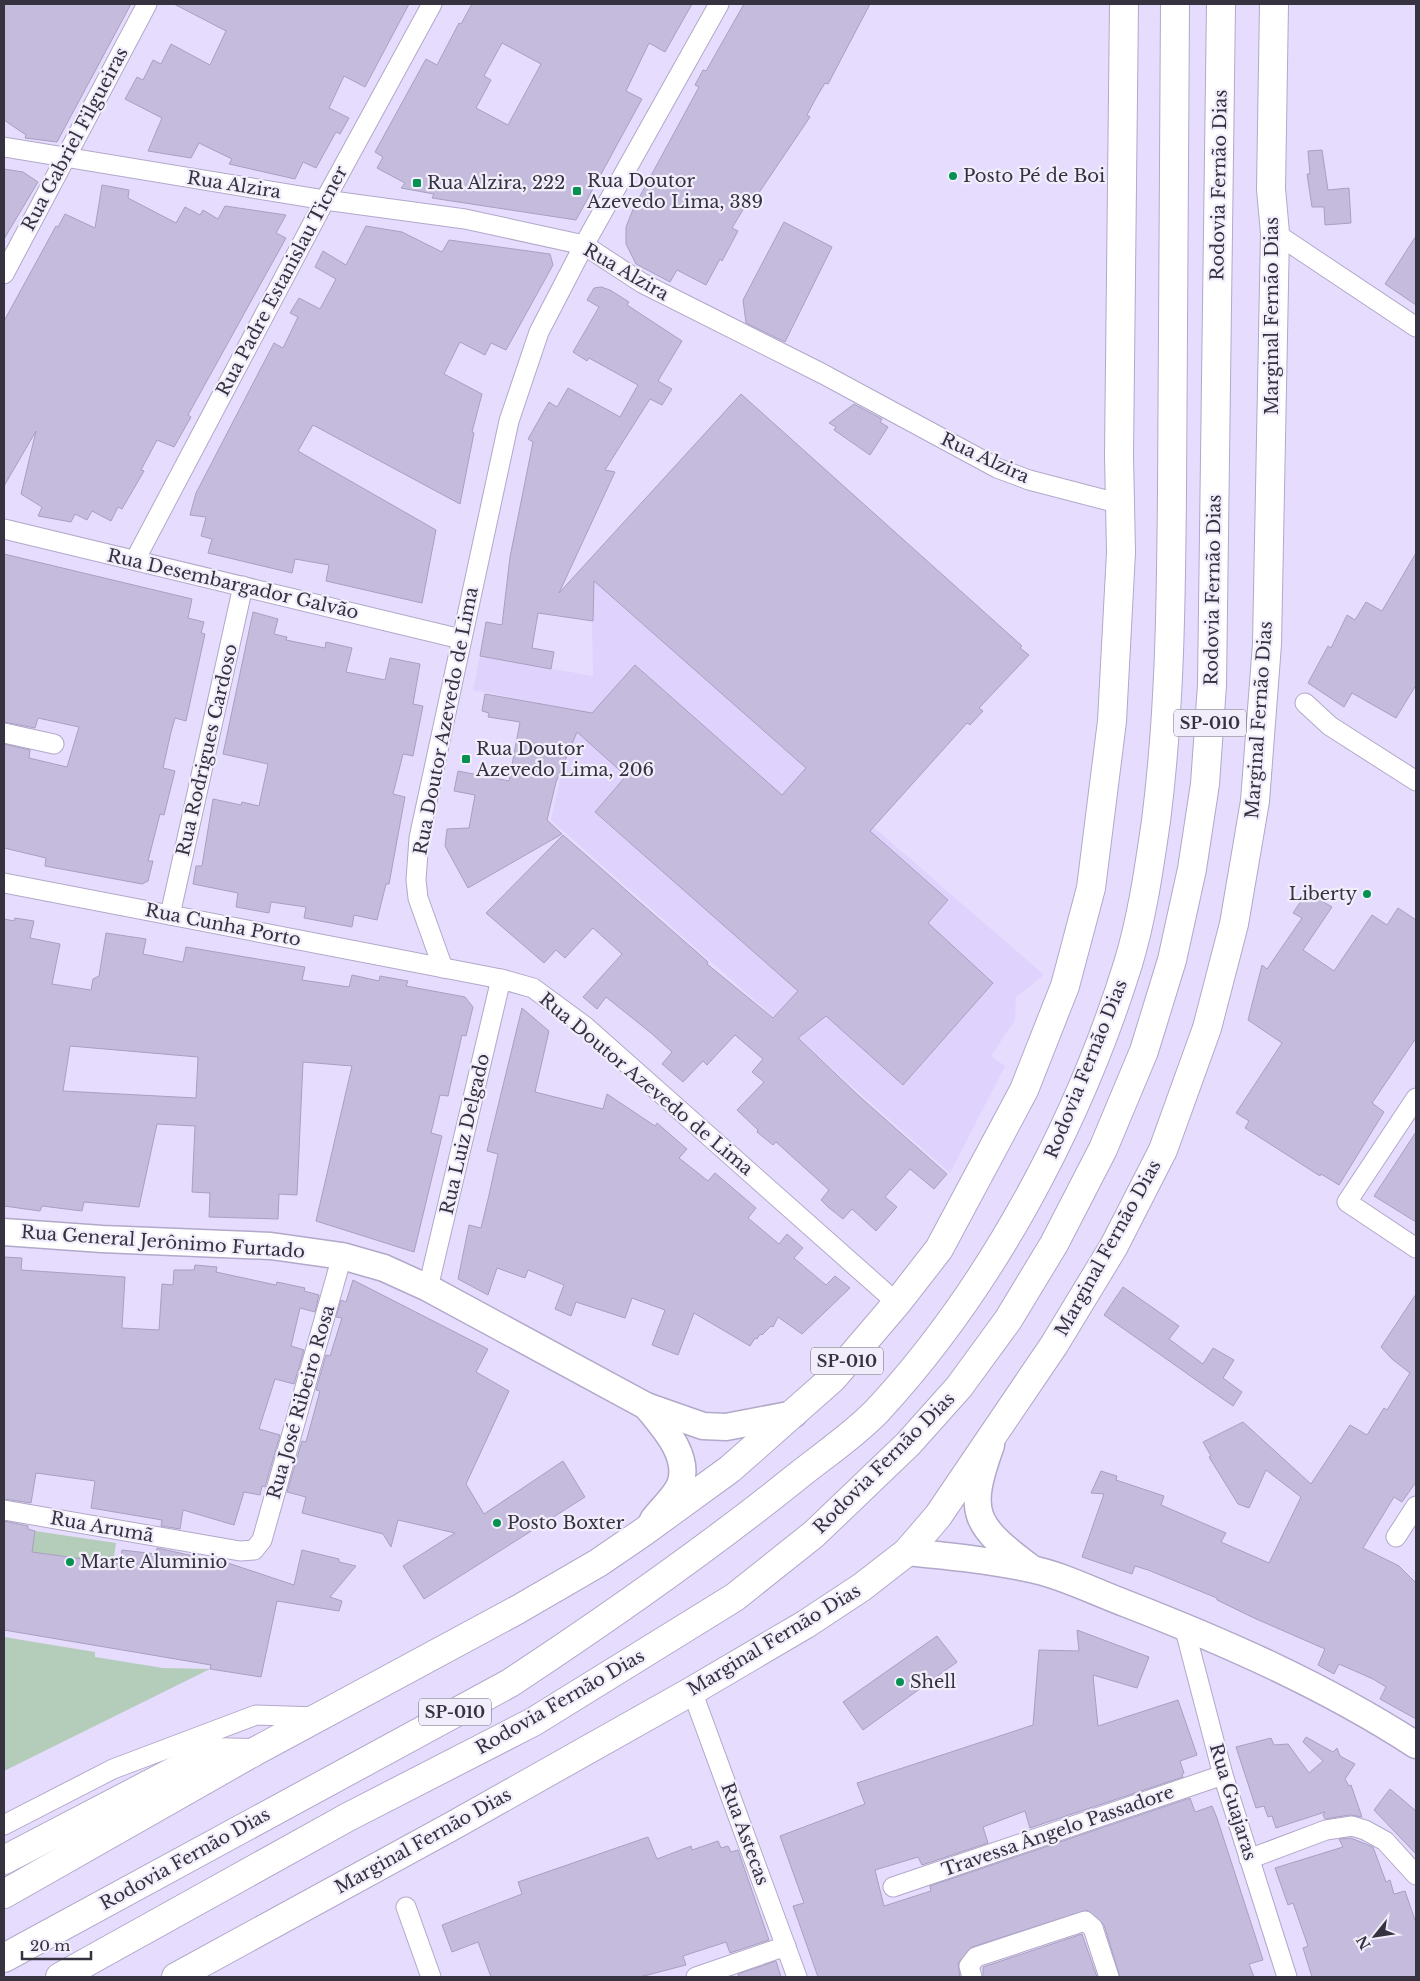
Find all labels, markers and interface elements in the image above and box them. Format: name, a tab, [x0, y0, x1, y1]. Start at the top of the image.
street label: Rua Gabriel Filgueiras	[17, 43, 133, 235]
street label: Rodovia Fernão Dias	[1206, 89, 1232, 281]
street label: Rua Padre Estanislau Ticner	[212, 162, 352, 400]
place label: Posto Pé de Boi	[963, 165, 1105, 187]
street label: Rua Alzira	[185, 167, 283, 203]
place label: Rua Doutor Azevedo Lima, 389	[586, 170, 763, 213]
marker: Posto Pé de Boi	[947, 170, 959, 182]
place label: Rua Alzira, 222	[427, 172, 565, 194]
marker: Rua Alzira, 222	[411, 177, 423, 189]
marker: Rua Doutor Azevedo Lima, 389	[571, 185, 583, 197]
street label: Marginal Fernão Dias	[1261, 217, 1283, 415]
street label: Rua Alzira	[579, 239, 673, 305]
street label: Rua Alzira	[937, 428, 1033, 488]
street label: Rodovia Fernão Dias	[1200, 494, 1226, 686]
street label: Rua Desembargador Galvão	[105, 544, 361, 624]
street label: Rua Doutor Azevedo de Lima	[409, 585, 483, 857]
street label: Marginal Fernão Dias	[1241, 620, 1277, 820]
street label: Rua Rodrigues Cardoso	[172, 642, 242, 858]
road number: SP-010	[1174, 710, 1246, 736]
place label: Rua Doutor Azevedo Lima, 206	[475, 738, 654, 781]
marker: Rua Doutor Azevedo Lima, 206	[460, 753, 472, 765]
place label: Liberty	[1289, 883, 1357, 905]
marker: Liberty	[1361, 888, 1373, 900]
street label: Rua Cunha Porto	[143, 899, 303, 951]
street label: Rodovia Fernão Dias	[1040, 976, 1132, 1162]
street label: Rua Doutor Azevedo de Lima	[535, 988, 757, 1180]
street label: Rua Luiz Delgado	[436, 1051, 494, 1217]
street label: Marginal Fernão Dias	[1050, 1156, 1166, 1340]
street label: Rua General Jerônimo Furtado	[20, 1221, 306, 1263]
street label: Rua José Ribeiro Rosa	[263, 1302, 339, 1502]
road number: SP-010	[811, 1348, 883, 1374]
street label: Rodovia Fernão Dias	[809, 1388, 959, 1538]
street label: Rua Arumã	[49, 1507, 155, 1547]
place label: Posto Boxter	[507, 1512, 625, 1534]
marker: Posto Boxter	[491, 1517, 503, 1529]
place label: Marte Aluminio	[80, 1551, 227, 1573]
marker: Marte Aluminio	[64, 1556, 76, 1568]
street label: Marginal Fernão Dias	[683, 1580, 865, 1700]
street label: Rodovia Fernão Dias	[472, 1645, 648, 1759]
place label: Shell	[910, 1671, 956, 1693]
marker: Shell	[894, 1676, 906, 1688]
road number: SP-010	[419, 1698, 491, 1725]
street label: Rua Guajaras	[1205, 1741, 1261, 1863]
street label: Rua Astecas	[716, 1780, 774, 1888]
street label: Travessa Ângelo Passadore	[939, 1780, 1177, 1881]
street label: Marginal Fernão Dias	[331, 1783, 515, 1899]
street label: Rodovia Fernão Dias	[96, 1803, 274, 1915]
north arrow	[1350, 1911, 1400, 1961]
scale bar	[22, 1928, 91, 1960]
text: N	[1353, 1932, 1375, 1953]
text: 20 m	[30, 1936, 70, 1955]

